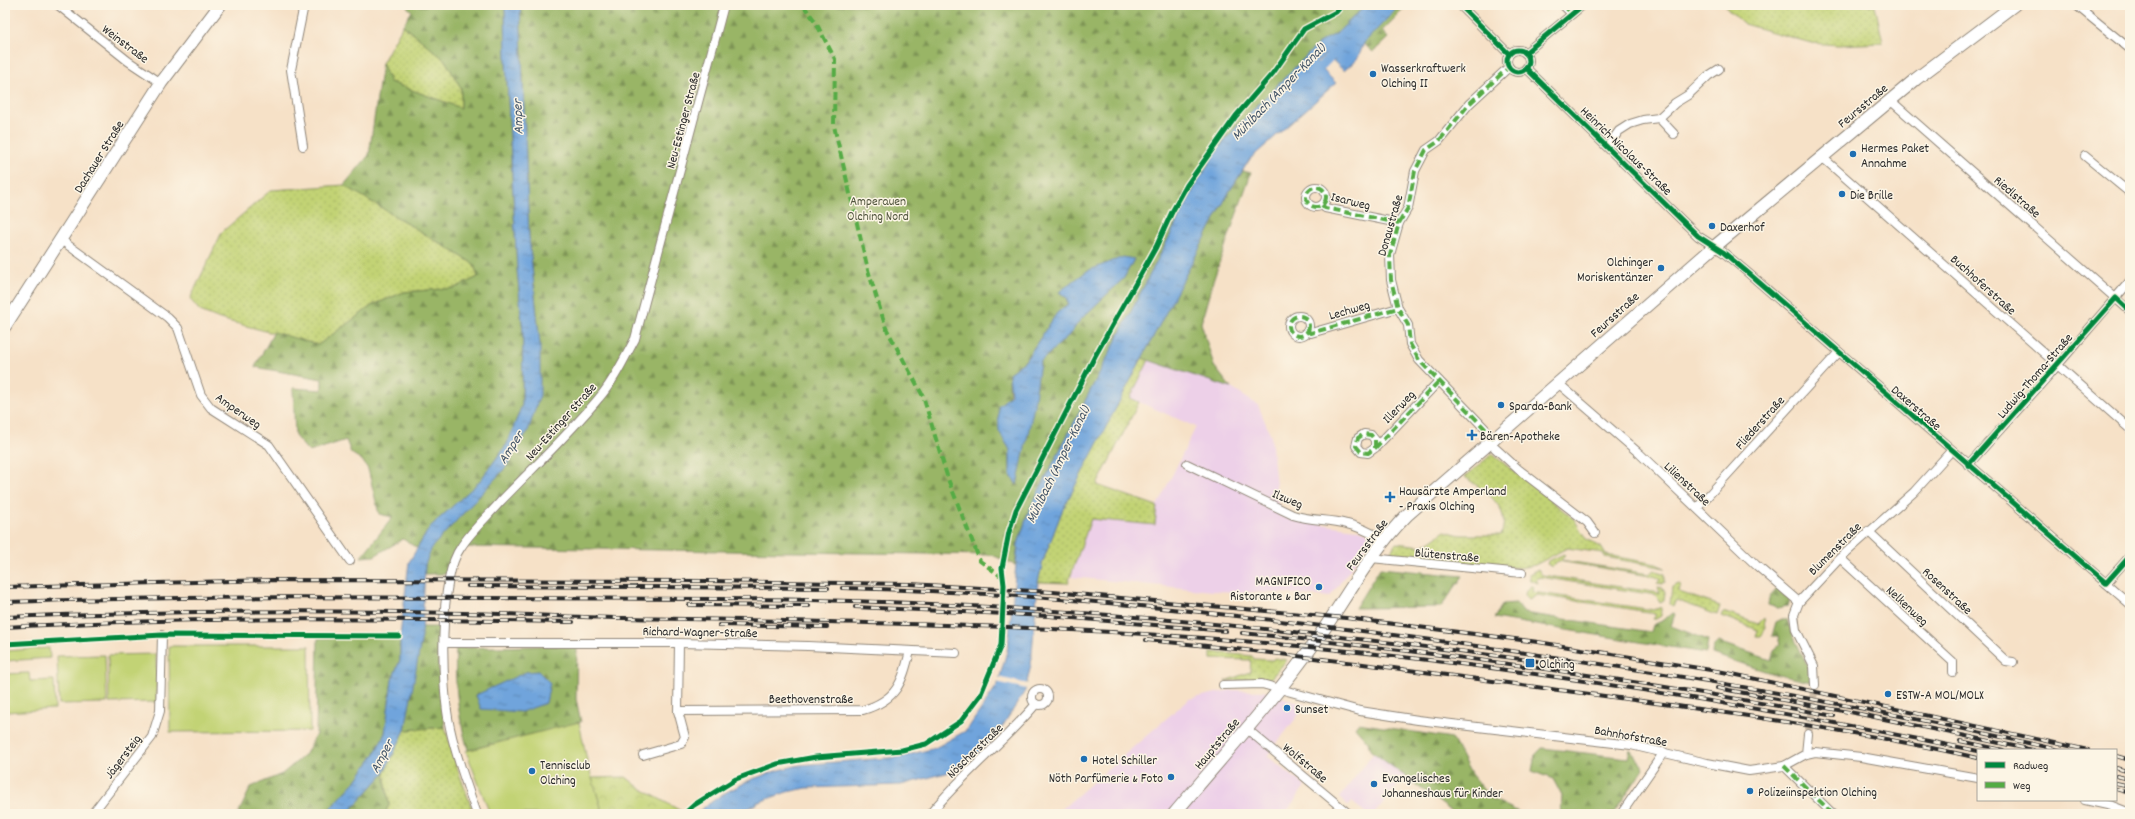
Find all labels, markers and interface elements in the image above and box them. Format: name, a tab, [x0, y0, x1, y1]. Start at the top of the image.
street label: Weinstraße	[97, 21, 152, 69]
water label: Mühlbach (Amper-Kanal)	[1228, 38, 1332, 145]
place label: Wasserkraftwerk Olching II	[1381, 60, 1466, 94]
marker: Wasserkraftwerk Olching II	[1368, 69, 1378, 79]
street label: Neu-Estinger Straße	[662, 70, 707, 171]
street label: Feursstraße	[1834, 80, 1893, 134]
water label: Amper	[508, 97, 530, 135]
street label: Heinrich-Nicolaus-Straße	[1575, 103, 1676, 201]
street label: Dachauer Straße	[70, 117, 130, 197]
place label: Hermes Paket Annahme	[1861, 140, 1929, 174]
marker: Hermes Paket Annahme	[1848, 149, 1858, 159]
street label: Riedlstraße	[1989, 172, 2044, 224]
place label: Die Brille	[1850, 187, 1893, 206]
street label: Isarweg	[1329, 188, 1372, 217]
marker: Die Brille	[1837, 189, 1847, 199]
street label: Donaustraße	[1374, 192, 1409, 259]
park label: Amperauen Olching Nord	[847, 193, 909, 227]
place label: Daxerhof	[1720, 219, 1765, 238]
marker: Daxerhof	[1707, 221, 1717, 231]
street label: Buchhoferstraße	[1945, 251, 2020, 321]
place label: Olchinger Moriskentänzer	[1577, 254, 1653, 288]
marker: Olchinger Moriskentänzer	[1656, 263, 1666, 273]
street label: Feursstraße	[1587, 288, 1645, 343]
street label: Lechweg	[1327, 296, 1373, 326]
street label: Ludwig-Thoma-Straße	[1993, 330, 2079, 424]
street label: Neu-Estinger Straße	[522, 379, 602, 466]
street label: Daxerstraße	[1886, 382, 1945, 436]
street label: Illerweg	[1379, 386, 1421, 429]
street label: Amperweg	[211, 389, 265, 435]
street label: Fliederstraße	[1731, 392, 1790, 455]
place label: Sparda-Bank	[1509, 398, 1572, 417]
marker: Sparda-Bank	[1496, 400, 1506, 410]
water label: Mühlbach (Amper-Kanal)	[1022, 402, 1096, 527]
water label: Amper	[494, 426, 531, 468]
place label: Bären-Apotheke	[1480, 428, 1560, 447]
marker: Bären-Apotheke	[1467, 430, 1477, 440]
street label: Lilienstraße	[1659, 458, 1714, 512]
place label: Hausärzte Amperland - Praxis Olching	[1399, 483, 1506, 517]
street label: Ilzweg	[1269, 485, 1306, 515]
marker: Hausärzte Amperland - Praxis Olching	[1384, 491, 1396, 503]
street label: Feursstraße	[1342, 515, 1394, 575]
street label: Blumenstraße	[1805, 519, 1867, 581]
street label: Blütenstraße	[1414, 544, 1480, 569]
street label: Rosenstraße	[1917, 564, 1976, 620]
place label: MAGNIFICO Ristorante & Bar	[1230, 573, 1311, 607]
marker: MAGNIFICO Ristorante & Bar	[1314, 582, 1324, 592]
street label: Nelkenweg	[1881, 582, 1932, 632]
street label: Richard-Wagner-Straße	[642, 623, 758, 644]
place label: Olching	[1539, 656, 1575, 675]
marker: Olching	[1524, 657, 1536, 669]
place label: ESTW-A MOL/MOLX	[1896, 687, 1984, 706]
marker: ESTW-A MOL/MOLX	[1883, 689, 1893, 699]
street label: Beethovenstraße	[769, 691, 853, 710]
place label: Sunset	[1295, 701, 1329, 720]
marker: Sunset	[1282, 703, 1292, 713]
street label: Hauptstraße	[1191, 714, 1245, 775]
street label: Nöscherstraße	[943, 720, 1009, 784]
street label: Bahnhofstraße	[1593, 722, 1669, 753]
street label: Jägersteig	[101, 731, 147, 784]
water label: Amper	[366, 735, 401, 777]
street label: Wolfstraße	[1278, 739, 1331, 789]
legend	[1977, 749, 2117, 801]
place label: Hotel Schiller	[1092, 752, 1157, 771]
marker: Hotel Schiller	[1079, 754, 1089, 764]
place label: Tennisclub Olching	[540, 757, 591, 791]
text: Radweg	[2013, 758, 2048, 775]
marker: Tennisclub Olching	[527, 766, 537, 776]
place label: Nöth Parfümerie & Foto	[1049, 770, 1163, 789]
place label: Evangelisches Johanneshaus für Kinder	[1382, 770, 1503, 804]
marker: Nöth Parfümerie & Foto	[1166, 772, 1176, 782]
text: Weg	[2013, 778, 2030, 795]
marker: Evangelisches Johanneshaus für Kinder	[1369, 779, 1379, 789]
place label: Polizeiinspektion Olching	[1758, 784, 1877, 803]
marker: Polizeiinspektion Olching	[1745, 786, 1755, 796]

